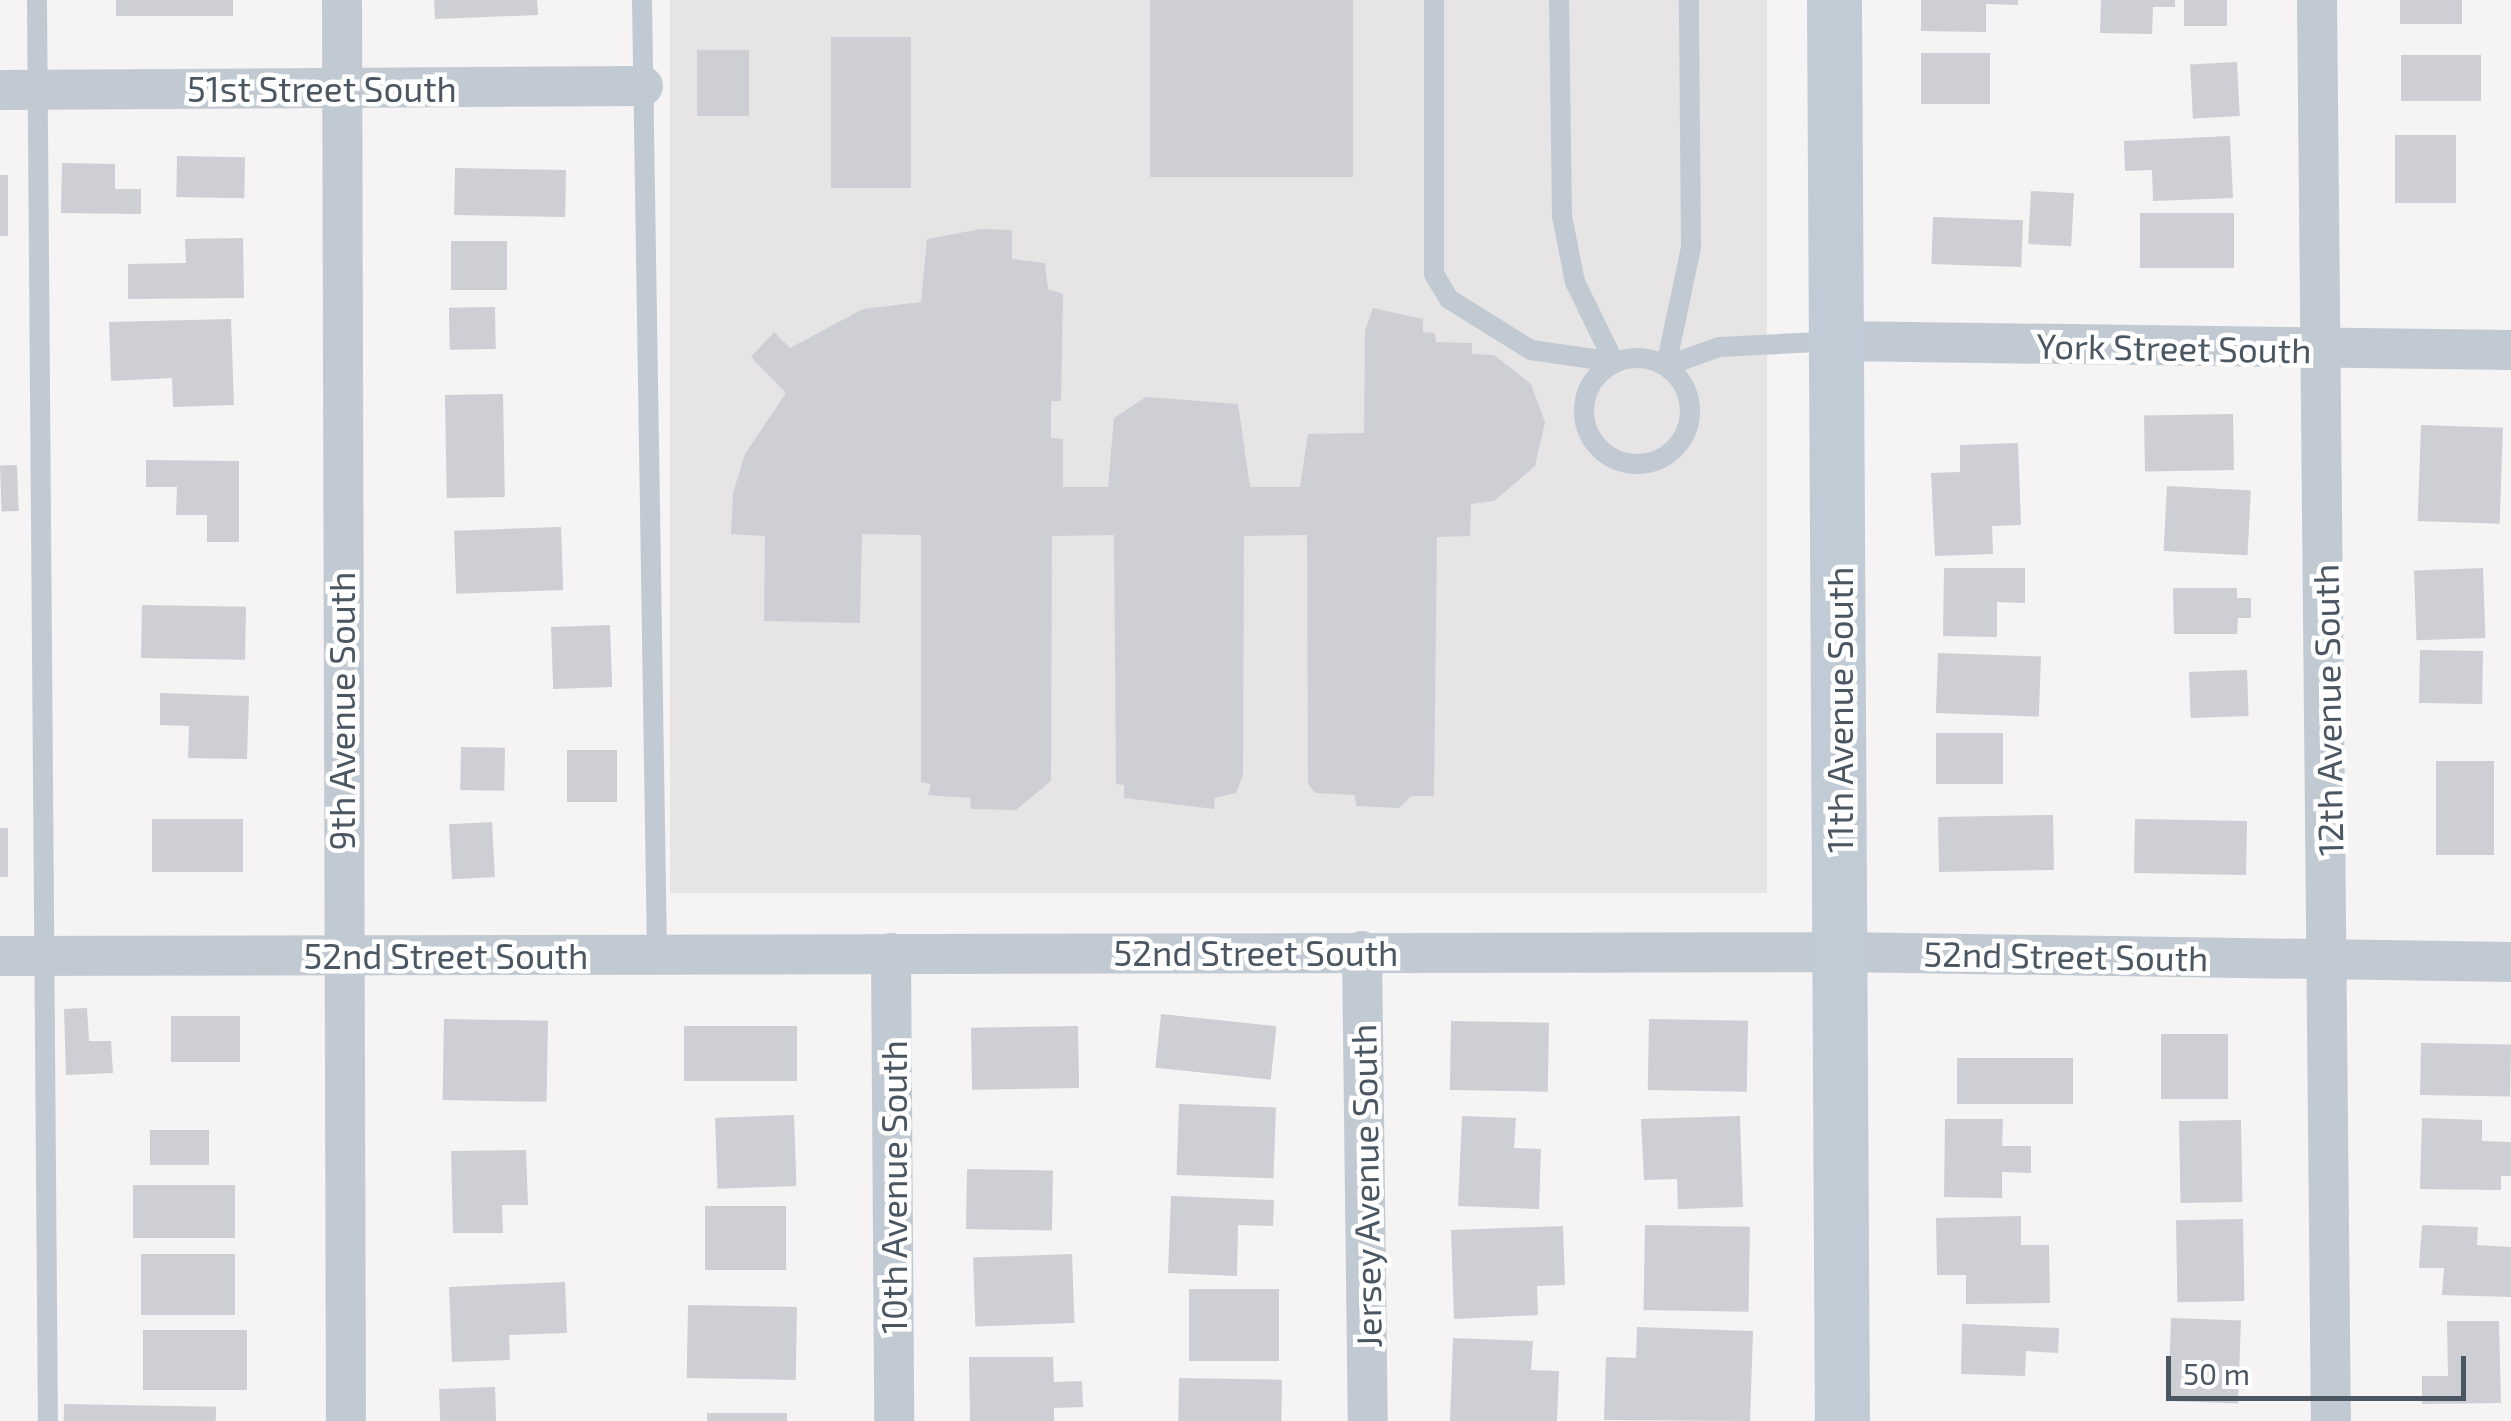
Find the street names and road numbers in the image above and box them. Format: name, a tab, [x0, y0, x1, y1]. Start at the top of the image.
street label: 51st Street South	[187, 67, 457, 109]
street label: York Street South	[2036, 324, 2312, 370]
street label: 12th Avenue South	[2303, 563, 2351, 857]
street label: 11th Avenue South	[1818, 566, 1860, 854]
street label: 9th Avenue South	[320, 571, 362, 851]
street label: 52nd Street South	[1114, 931, 1398, 973]
street label: 52nd Street South	[1923, 932, 2209, 978]
street label: 52nd Street South	[304, 934, 588, 976]
street label: Jersey Avenue South	[1341, 1023, 1389, 1349]
street label: 10th Avenue South	[872, 1040, 914, 1334]

